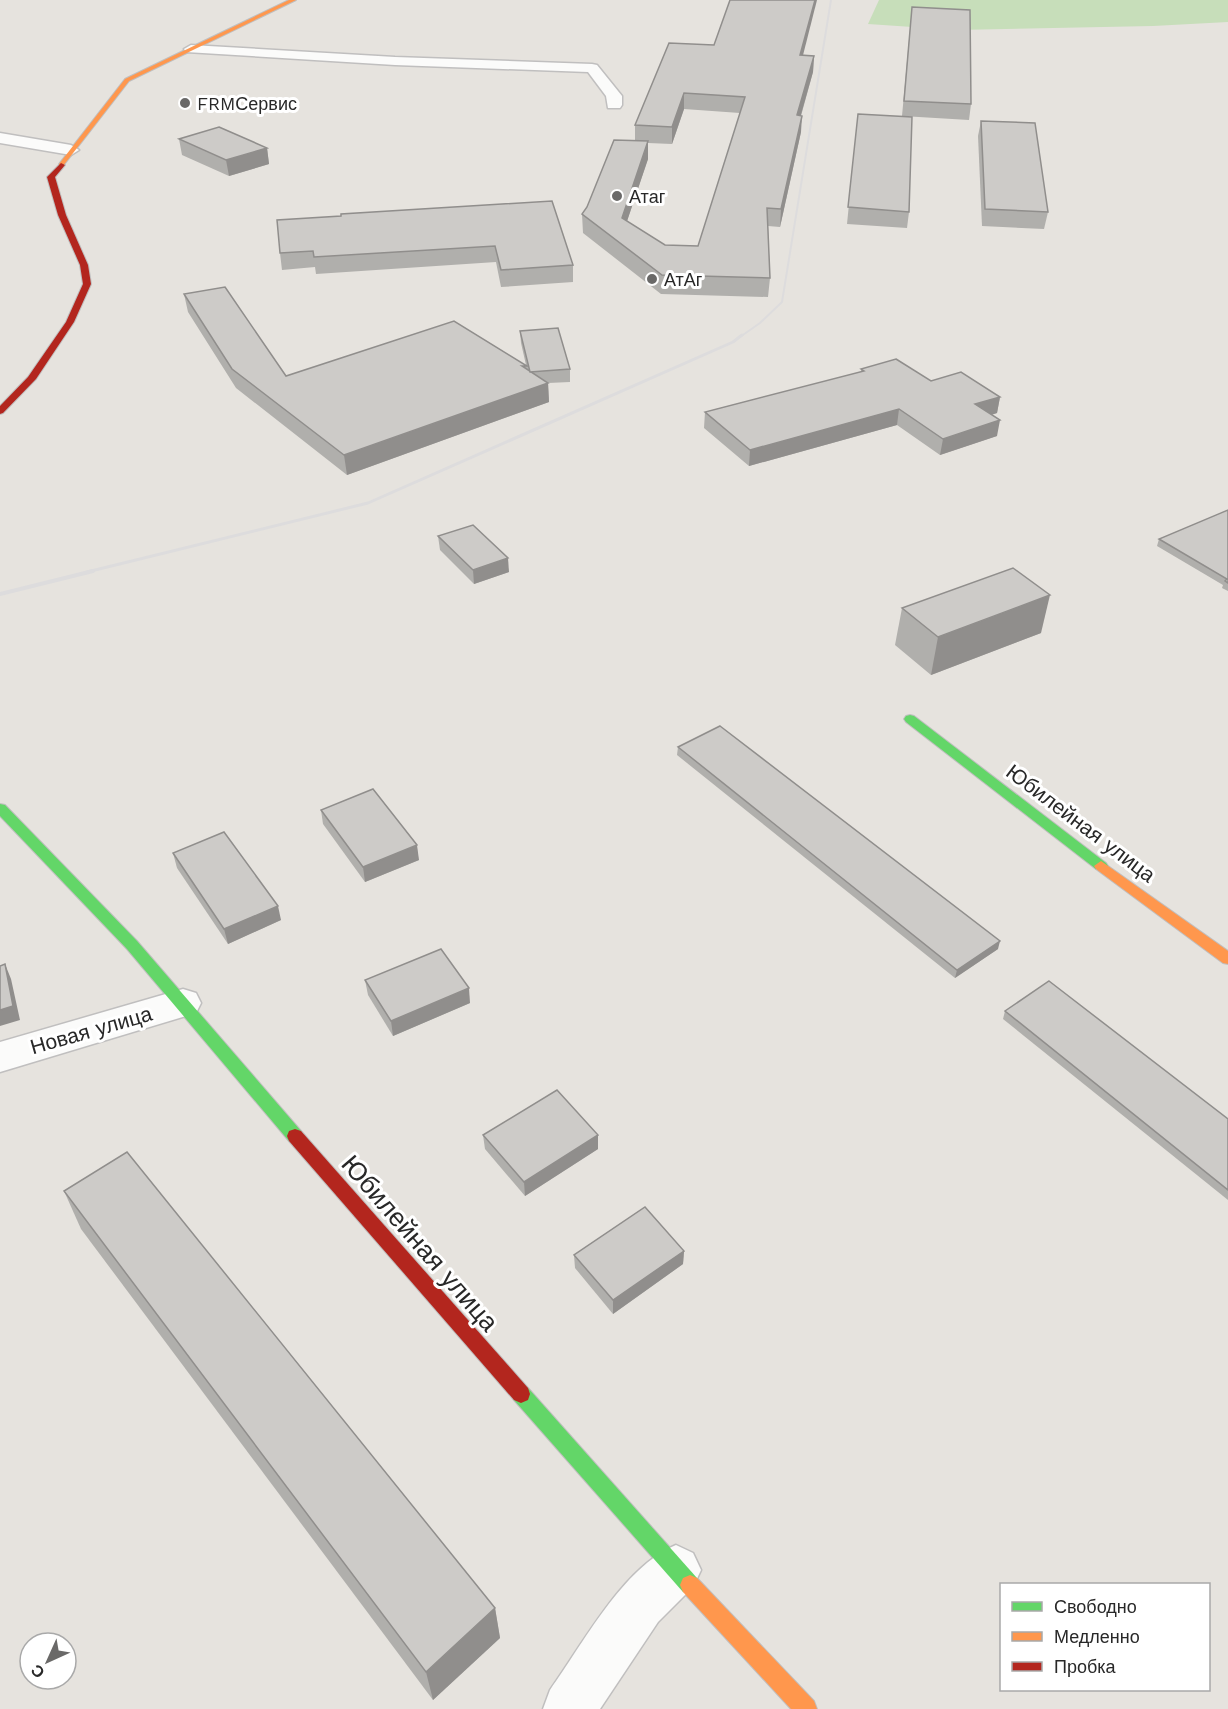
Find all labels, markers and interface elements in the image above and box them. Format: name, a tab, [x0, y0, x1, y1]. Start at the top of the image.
place label: FRMСервис	[197, 93, 297, 114]
marker: FRMСервис	[178, 96, 192, 110]
place label: Атаг	[629, 186, 666, 207]
marker: Атаг	[610, 189, 624, 203]
place label: АтАг	[664, 269, 703, 290]
marker: АтАг	[645, 272, 659, 286]
street label: Юбилейная улица	[1002, 759, 1161, 887]
street label: Новая улица	[27, 1001, 155, 1059]
street label: Юбилейная улица	[336, 1149, 505, 1337]
legend	[1000, 1583, 1210, 1691]
text: Свободно	[1054, 1596, 1137, 1617]
text: Медленно	[1054, 1626, 1140, 1647]
north arrow	[18, 1631, 78, 1691]
text: Пробка	[1054, 1656, 1117, 1677]
text: С	[27, 1660, 49, 1682]

